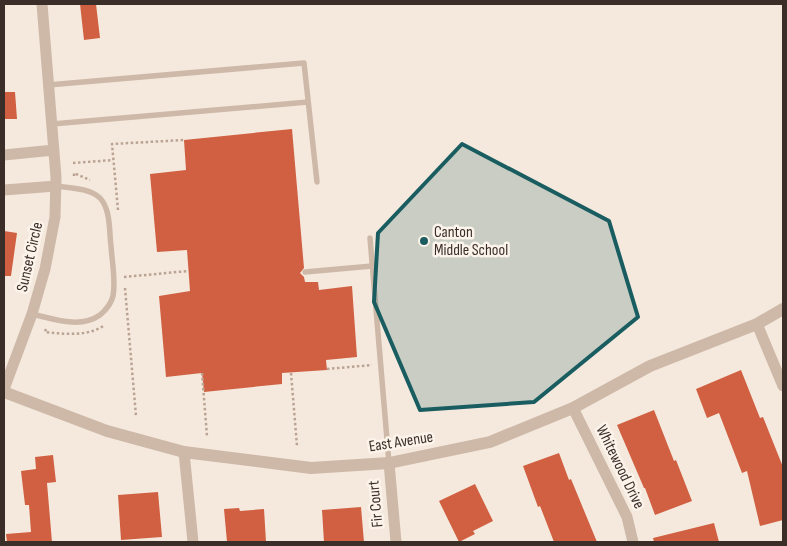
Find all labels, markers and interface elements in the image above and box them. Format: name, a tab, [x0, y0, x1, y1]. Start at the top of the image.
street label: Sunset Circle	[13, 220, 47, 294]
place label: Canton Middle School	[434, 223, 508, 260]
marker: Canton Middle School	[418, 235, 430, 247]
street label: Whitewood Drive	[592, 422, 648, 512]
street label: East Avenue	[368, 428, 434, 456]
street label: Fir Court	[364, 480, 388, 528]

